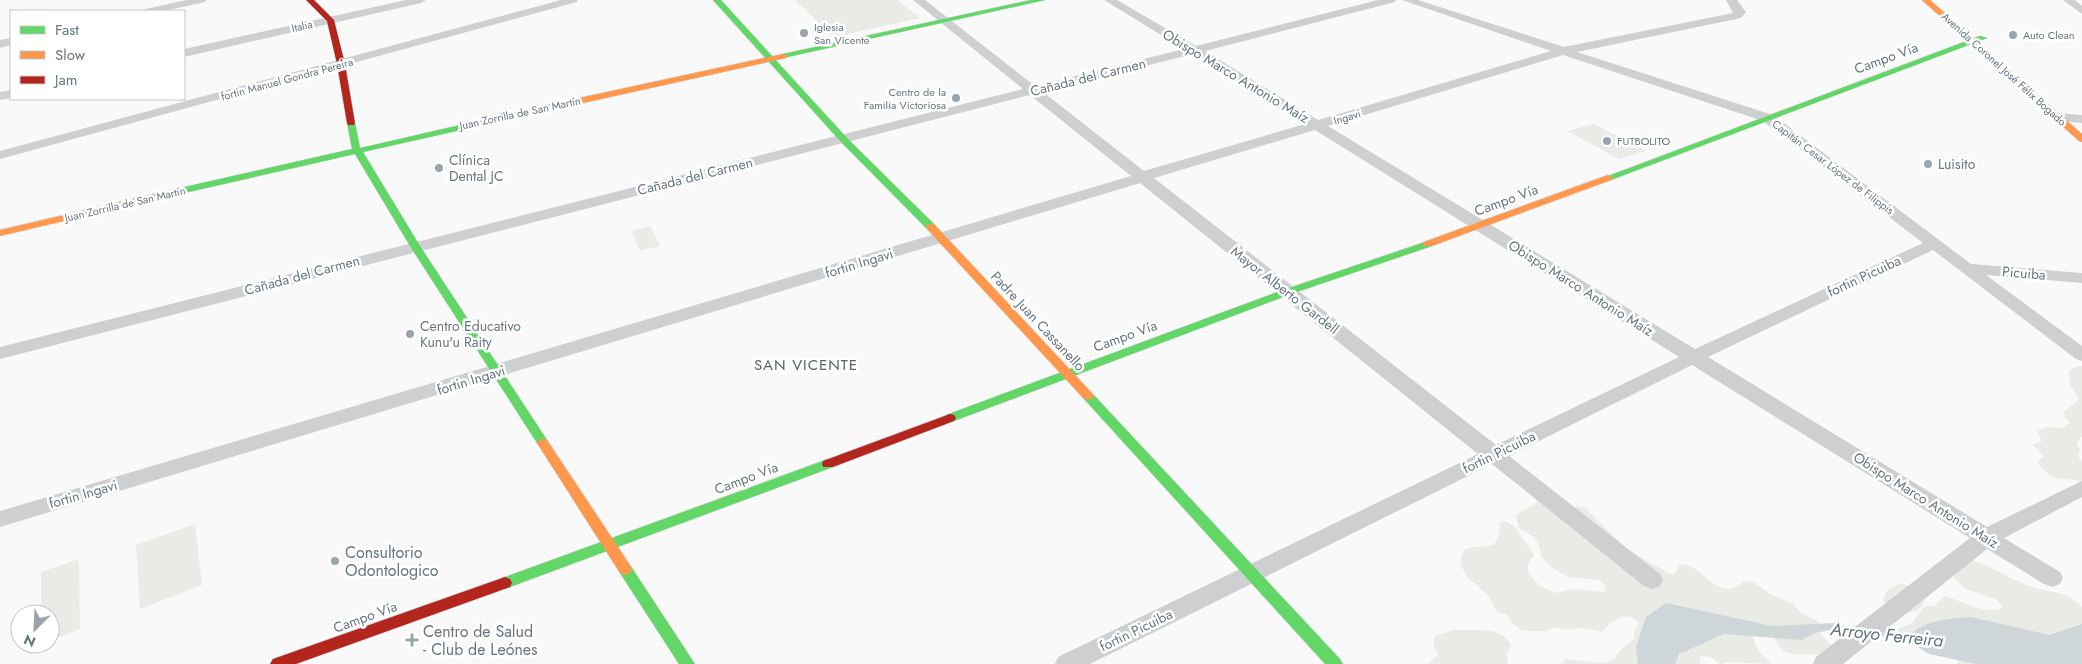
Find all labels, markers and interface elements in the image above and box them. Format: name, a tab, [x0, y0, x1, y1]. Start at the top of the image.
street label: Avenida Coronel José Félix Bogado	[1938, 8, 2070, 130]
legend	[10, 10, 185, 100]
street label: Italia	[290, 16, 314, 36]
text: Fast	[55, 19, 79, 41]
place label: Iglesia San Vicente	[814, 19, 870, 48]
street label: Obispo Marco Antonio Maíz	[1159, 24, 1314, 128]
marker: Iglesia San Vicente	[798, 27, 810, 39]
place label: Auto Clean	[2023, 27, 2075, 43]
marker: Auto Clean	[2007, 29, 2019, 41]
street label: Campo Vía	[1851, 37, 1921, 79]
text: Slow	[55, 44, 86, 66]
street label: Cañada del Carmen	[1028, 53, 1148, 101]
street label: fortin Manuel Gondra Pereira	[219, 54, 355, 104]
text: Jam	[53, 69, 78, 91]
place label: Centro de la Familia Victoriosa	[864, 84, 946, 113]
street label: Juan Zorrilla de San Martín	[456, 92, 582, 134]
marker: Centro de la Familia Victoriosa	[950, 92, 962, 104]
street label: Ingavi	[1331, 105, 1363, 129]
street label: Capitán Cesar López de Filippis	[1769, 116, 1898, 219]
place label: FUTBOLITO	[1617, 133, 1671, 149]
marker: FUTBOLITO	[1601, 135, 1613, 147]
place label: Clínica Dental JC	[449, 150, 504, 186]
street label: Cañada del Carmen	[635, 152, 755, 200]
place label: Luisito	[1938, 154, 1976, 174]
marker: Luisito	[1922, 158, 1934, 170]
marker: Clínica Dental JC	[433, 162, 445, 174]
street label: Campo Vía	[1471, 179, 1541, 221]
street label: Juan Zorrilla de San Martín	[61, 182, 187, 226]
street label: Obispo Marco Antonio Maíz	[1504, 235, 1658, 341]
street label: Mayor Alberto Gardell	[1227, 241, 1343, 339]
street label: fortin Ingavi	[822, 243, 896, 283]
street label: Cañada del Carmen	[242, 250, 362, 300]
street label: fortin Picuiba	[1824, 250, 1904, 302]
street label: Picuiba	[2001, 261, 2047, 285]
street label: Padre Juan Cassanello	[986, 267, 1090, 376]
street label: Campo Vía	[1090, 315, 1160, 357]
place label: Centro Educativo Kunu'u Raity	[420, 316, 521, 352]
marker: Centro Educativo Kunu'u Raity	[404, 328, 416, 340]
district label: SAN VICENTE	[754, 354, 858, 376]
street label: fortin Ingavi	[434, 360, 508, 400]
street label: fortin Picuiba	[1459, 426, 1539, 478]
street label: Obispo Marco Antonio Maíz	[1849, 447, 2003, 553]
street label: Campo Vía	[711, 457, 781, 499]
street label: fortin Ingavi	[46, 475, 120, 513]
place label: Consultorio Odontologico	[345, 541, 439, 582]
marker: Consultorio Odontologico	[329, 555, 341, 567]
street label: Campo Vía	[330, 596, 400, 638]
north arrow	[10, 604, 60, 654]
street label: fortin Picuiba	[1096, 604, 1176, 656]
water label: Arroyo Ferreira	[1828, 616, 1945, 654]
place label: Centro de Salud - Club de Leónes	[423, 620, 538, 661]
text: N	[21, 629, 39, 652]
marker: Centro de Salud - Club de Leónes	[405, 633, 419, 647]

